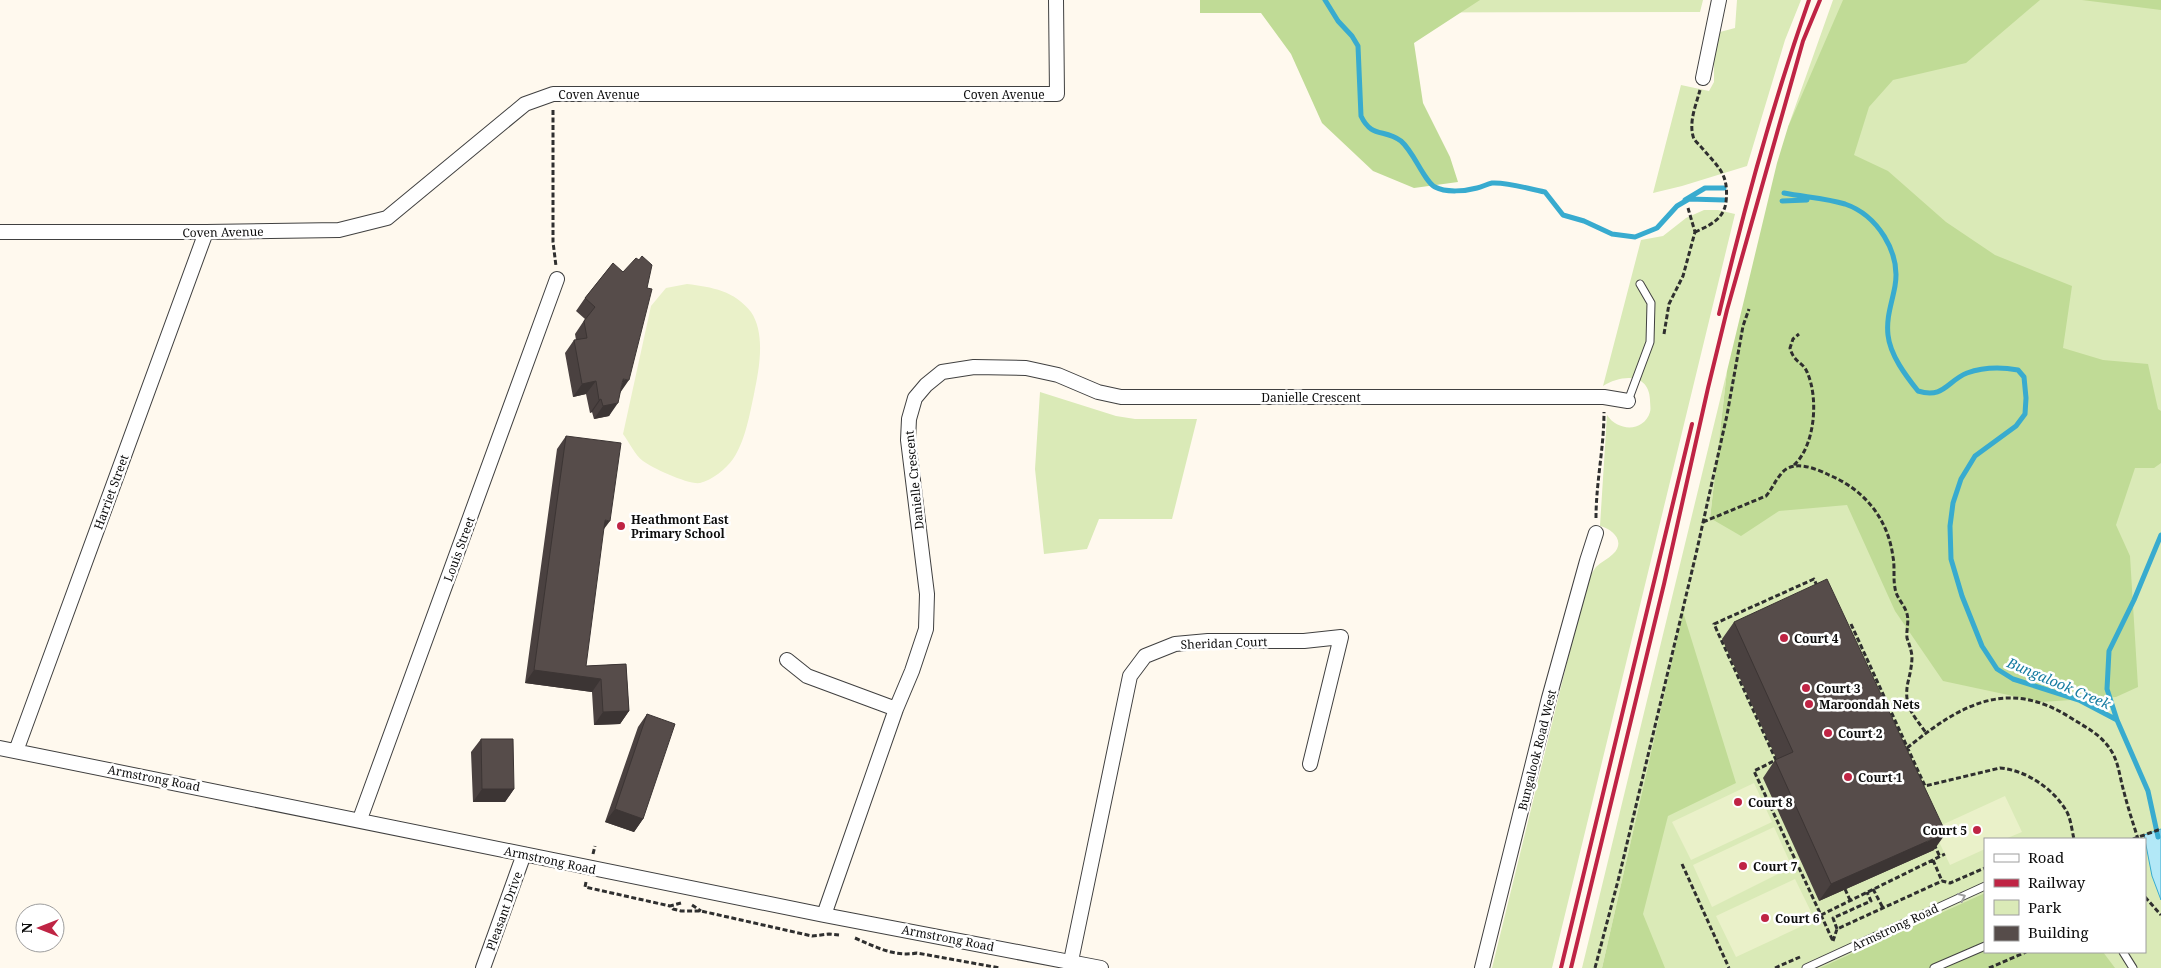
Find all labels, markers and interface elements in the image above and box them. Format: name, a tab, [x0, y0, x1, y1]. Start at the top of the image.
street label: Coven Avenue	[558, 86, 640, 103]
street label: Coven Avenue	[963, 86, 1045, 103]
street label: Coven Avenue	[182, 223, 264, 241]
street label: Danielle Crescent	[1261, 389, 1361, 406]
street label: Danielle Crescent	[900, 430, 928, 530]
street label: Harriet Street	[90, 452, 132, 532]
place label: Heathmont East Primary School	[631, 511, 729, 542]
street label: Louis Street	[439, 514, 479, 584]
marker: Heathmont East Primary School	[615, 520, 627, 532]
place label: Court 4	[1794, 630, 1839, 647]
marker: Court 4	[1778, 632, 1790, 644]
street label: Sheridan Court	[1180, 633, 1268, 653]
water label: Bungalook Creek	[2003, 652, 2115, 714]
place label: Court 3	[1816, 680, 1861, 697]
marker: Court 3	[1800, 682, 1812, 694]
street label: Bungalook Road West	[1514, 688, 1560, 812]
place label: Maroondah Nets	[1819, 696, 1920, 713]
marker: Maroondah Nets	[1803, 698, 1815, 710]
place label: Court 2	[1838, 725, 1883, 742]
marker: Court 2	[1822, 727, 1834, 739]
street label: Armstrong Road	[106, 761, 202, 795]
place label: Court 1	[1858, 769, 1903, 786]
marker: Court 1	[1842, 771, 1854, 783]
place label: Court 8	[1748, 794, 1793, 811]
marker: Court 8	[1732, 796, 1744, 808]
place label: Court 5	[1923, 822, 1967, 839]
marker: Court 5	[1971, 824, 1983, 836]
legend	[1984, 838, 2146, 953]
street label: Armstrong Road	[502, 842, 598, 878]
text: Road	[2028, 847, 2064, 867]
place label: Court 7	[1753, 858, 1798, 875]
marker: Court 7	[1737, 860, 1749, 872]
street label: Pleasant Drive	[482, 869, 526, 953]
text: Railway	[2028, 872, 2086, 892]
one-way arrow	[1957, 892, 1966, 903]
text: Park	[2028, 897, 2062, 917]
street label: Armstrong Road	[1849, 899, 1942, 955]
north arrow	[15, 903, 65, 953]
place label: Court 6	[1775, 910, 1820, 927]
marker: Court 6	[1759, 912, 1771, 924]
street label: Armstrong Road	[900, 921, 996, 955]
text: N	[17, 922, 36, 934]
text: Building	[2028, 922, 2089, 942]

